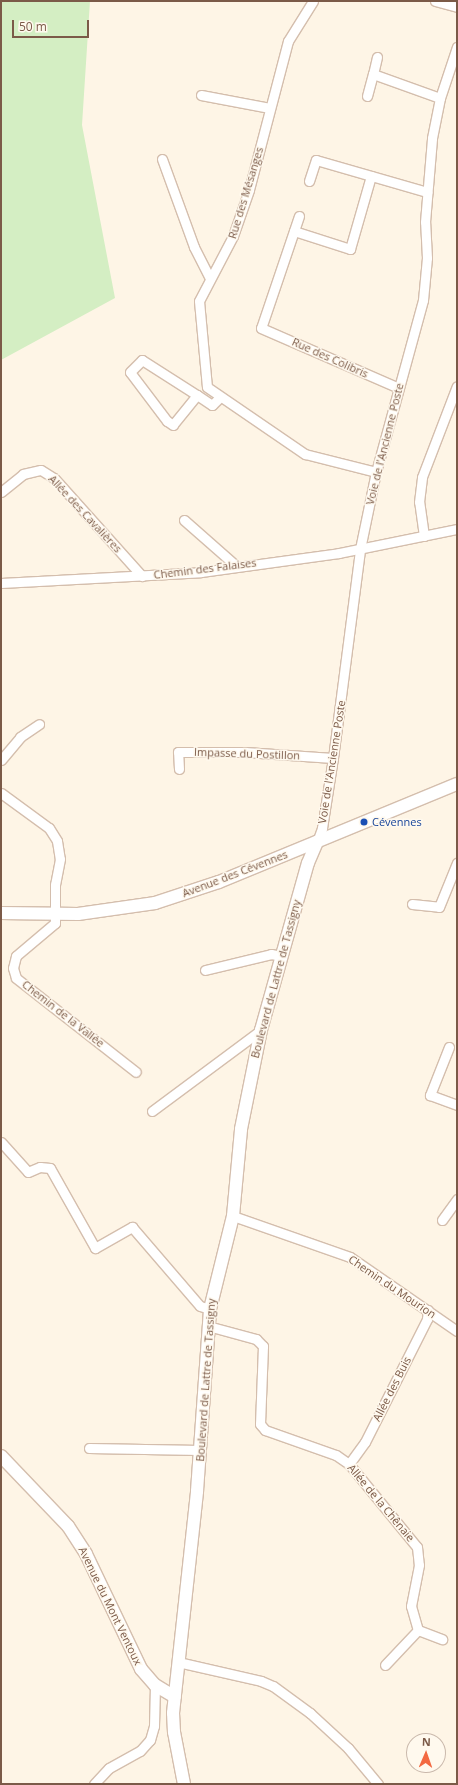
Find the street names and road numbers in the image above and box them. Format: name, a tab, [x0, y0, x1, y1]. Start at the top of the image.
street label: Rue des Mésanges	[226, 146, 266, 240]
street label: Rue des Colibris	[290, 335, 370, 381]
street label: Voie de l'Ancienne Poste	[363, 382, 407, 506]
street label: Allée des Cavalières	[46, 473, 124, 555]
street label: Chemin des Falaises	[153, 556, 257, 582]
street label: Voie de l'Ancienne Poste	[316, 699, 348, 825]
street label: Impasse du Postillon	[194, 746, 300, 762]
street label: Avenue des Cévennes	[180, 848, 290, 900]
street label: Boulevard de Lattre de Tassigny	[248, 898, 304, 1060]
street label: Chemin de la Vallée	[19, 978, 107, 1050]
street label: Chemin du Mourion	[346, 1253, 438, 1321]
street label: Boulevard de Lattre de Tassigny	[194, 1298, 218, 1462]
street label: Allée des Buis	[370, 1355, 414, 1423]
street label: Allée de la Chênaie	[345, 1462, 417, 1544]
street label: Avenue du Mont Ventoux	[76, 1545, 144, 1667]

